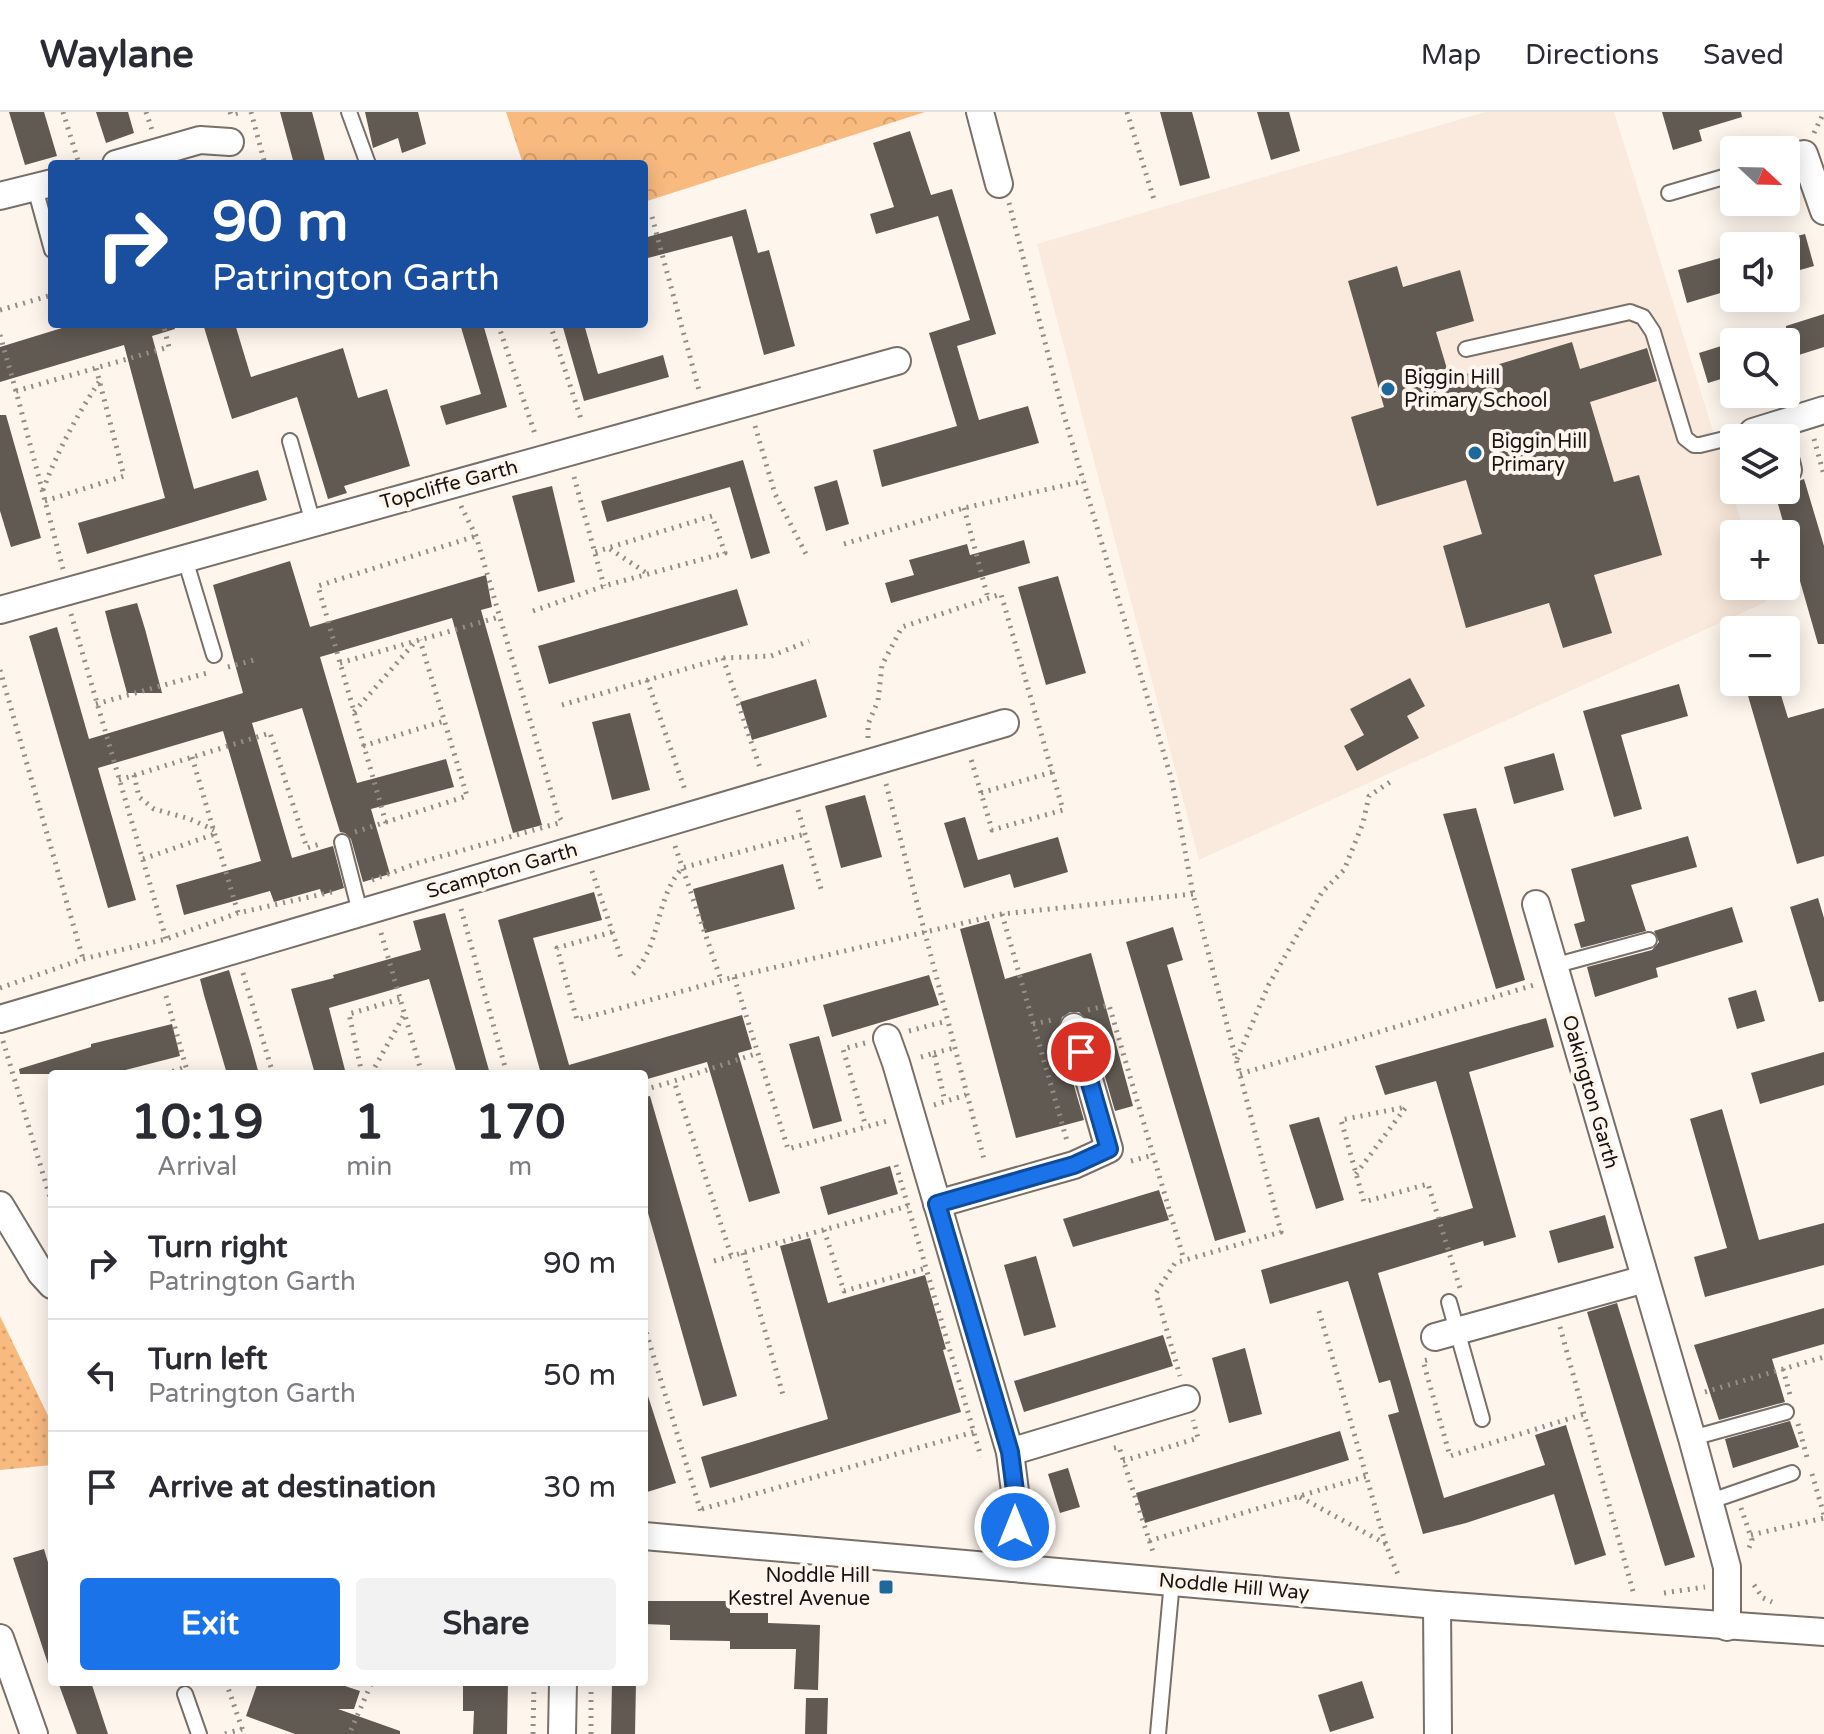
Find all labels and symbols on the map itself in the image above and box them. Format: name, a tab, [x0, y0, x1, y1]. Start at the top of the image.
north arrow	[1720, 136, 1800, 216]
place label: Biggin Hill Primary School	[1404, 366, 1548, 413]
marker: Biggin Hill Primary School	[1379, 380, 1397, 398]
place label: Biggin Hill Primary	[1491, 430, 1587, 477]
marker: Biggin Hill Primary	[1466, 444, 1484, 462]
street label: Topcliffe Garth	[378, 455, 520, 515]
street label: Scampton Garth	[424, 838, 580, 904]
street label: Oakington Garth	[1557, 1012, 1623, 1172]
pin	[1047, 1018, 1115, 1086]
position arrow	[973, 1485, 1057, 1569]
place label: Noddle Hill Kestrel Avenue	[728, 1564, 870, 1611]
street label: Noddle Hill Way	[1158, 1568, 1310, 1606]
marker: Noddle Hill Kestrel Avenue	[877, 1578, 895, 1596]

